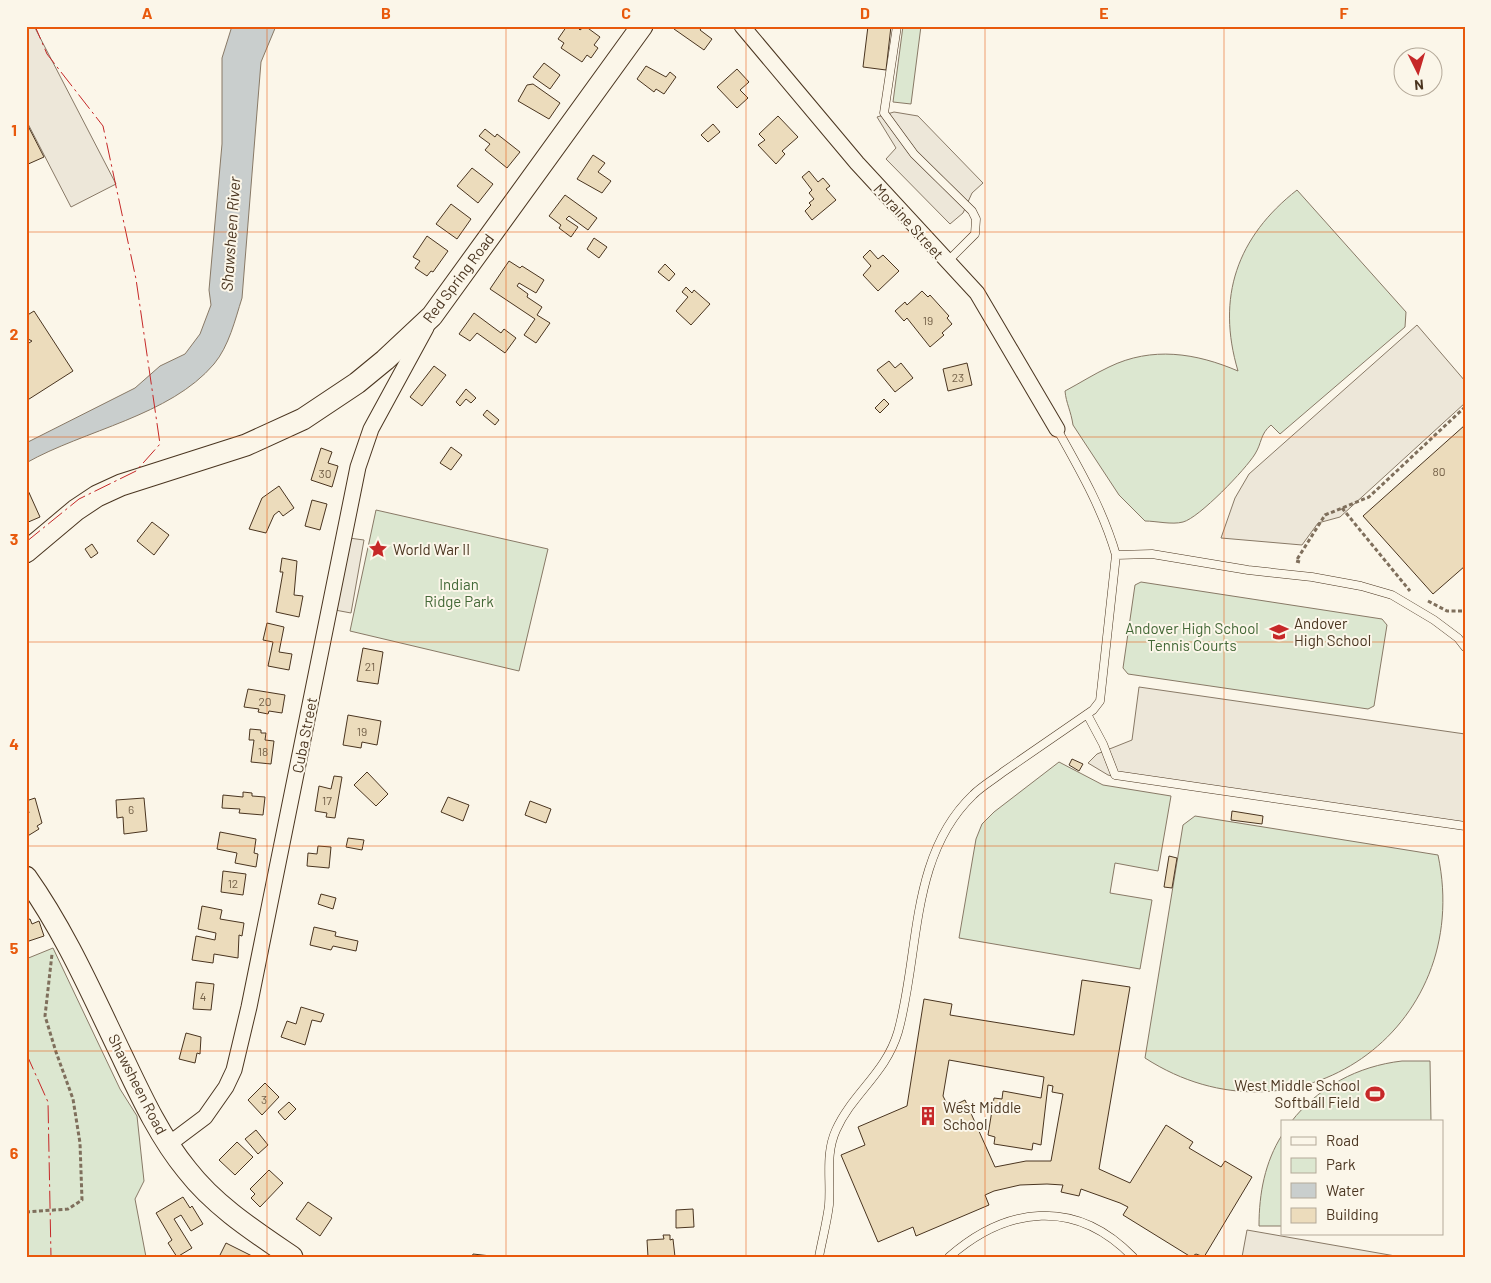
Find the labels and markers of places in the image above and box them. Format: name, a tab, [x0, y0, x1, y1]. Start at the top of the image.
place icon: World War II	[367, 538, 389, 560]
place label: World War II	[393, 540, 470, 558]
place label: Andover High School	[1294, 614, 1371, 649]
school or university icon: Andover High School	[1268, 621, 1290, 643]
place label: West Middle School Softball Field	[1234, 1076, 1360, 1111]
sports icon: West Middle School Softball Field	[1364, 1083, 1386, 1105]
place label: West Middle School	[943, 1098, 1021, 1133]
building icon: West Middle School	[917, 1105, 939, 1127]

